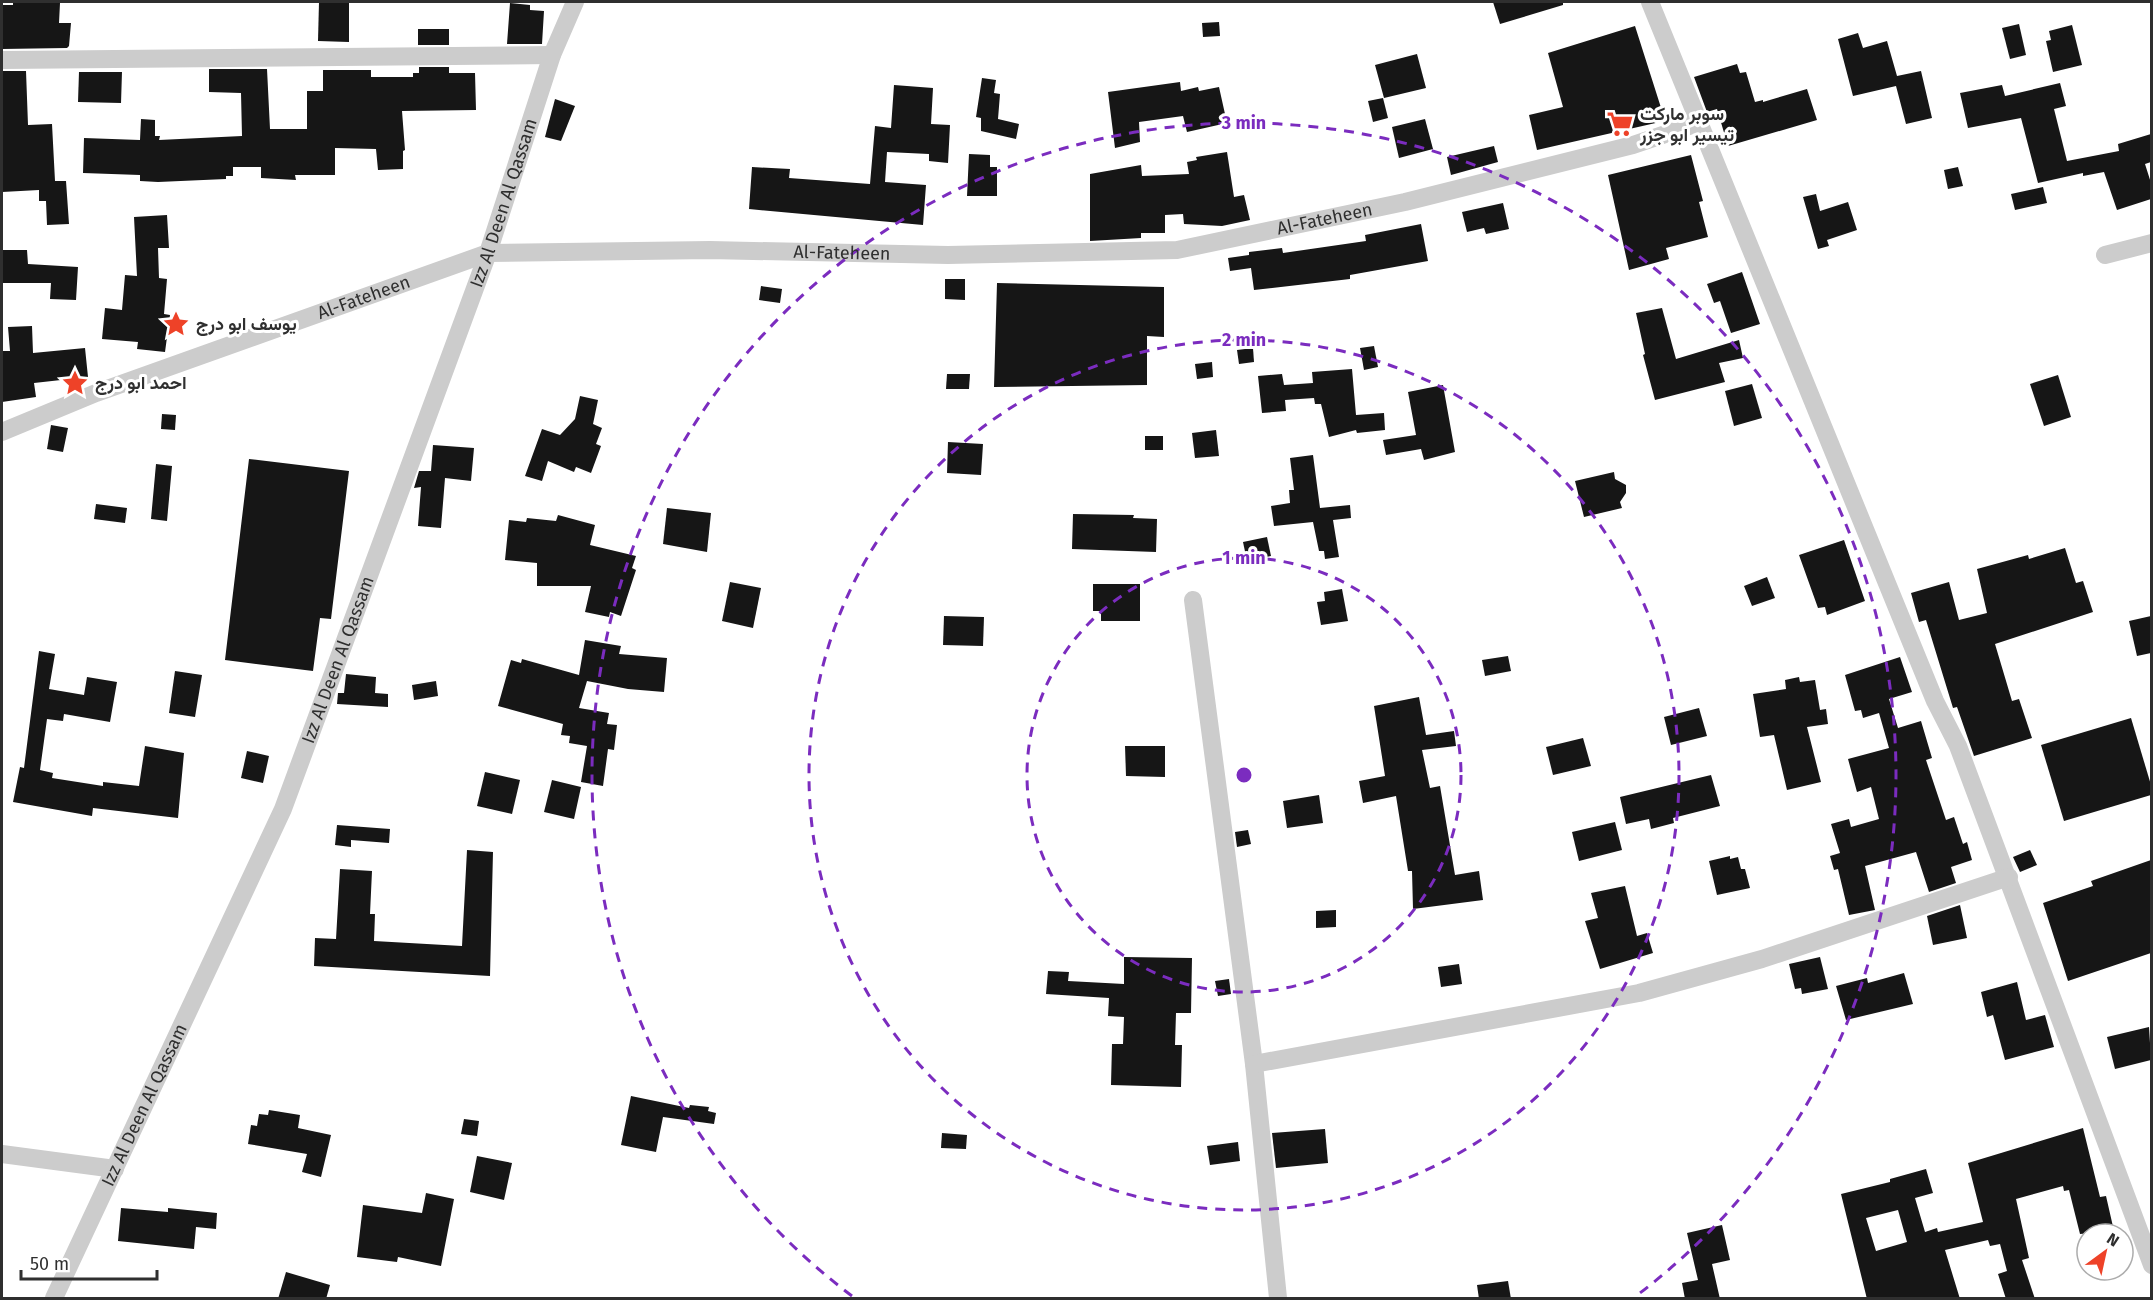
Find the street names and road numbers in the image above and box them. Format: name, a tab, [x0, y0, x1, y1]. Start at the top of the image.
street label: Izz Al Deen Al Qassam	[465, 116, 542, 291]
street label: Al-Fateheen	[1275, 198, 1374, 240]
street label: Al-Fateheen	[793, 241, 891, 265]
street label: Al-Fateheen	[314, 271, 413, 324]
street label: Izz Al Deen Al Qassam	[297, 573, 379, 747]
street label: Izz Al Deen Al Qassam	[97, 1020, 192, 1190]

